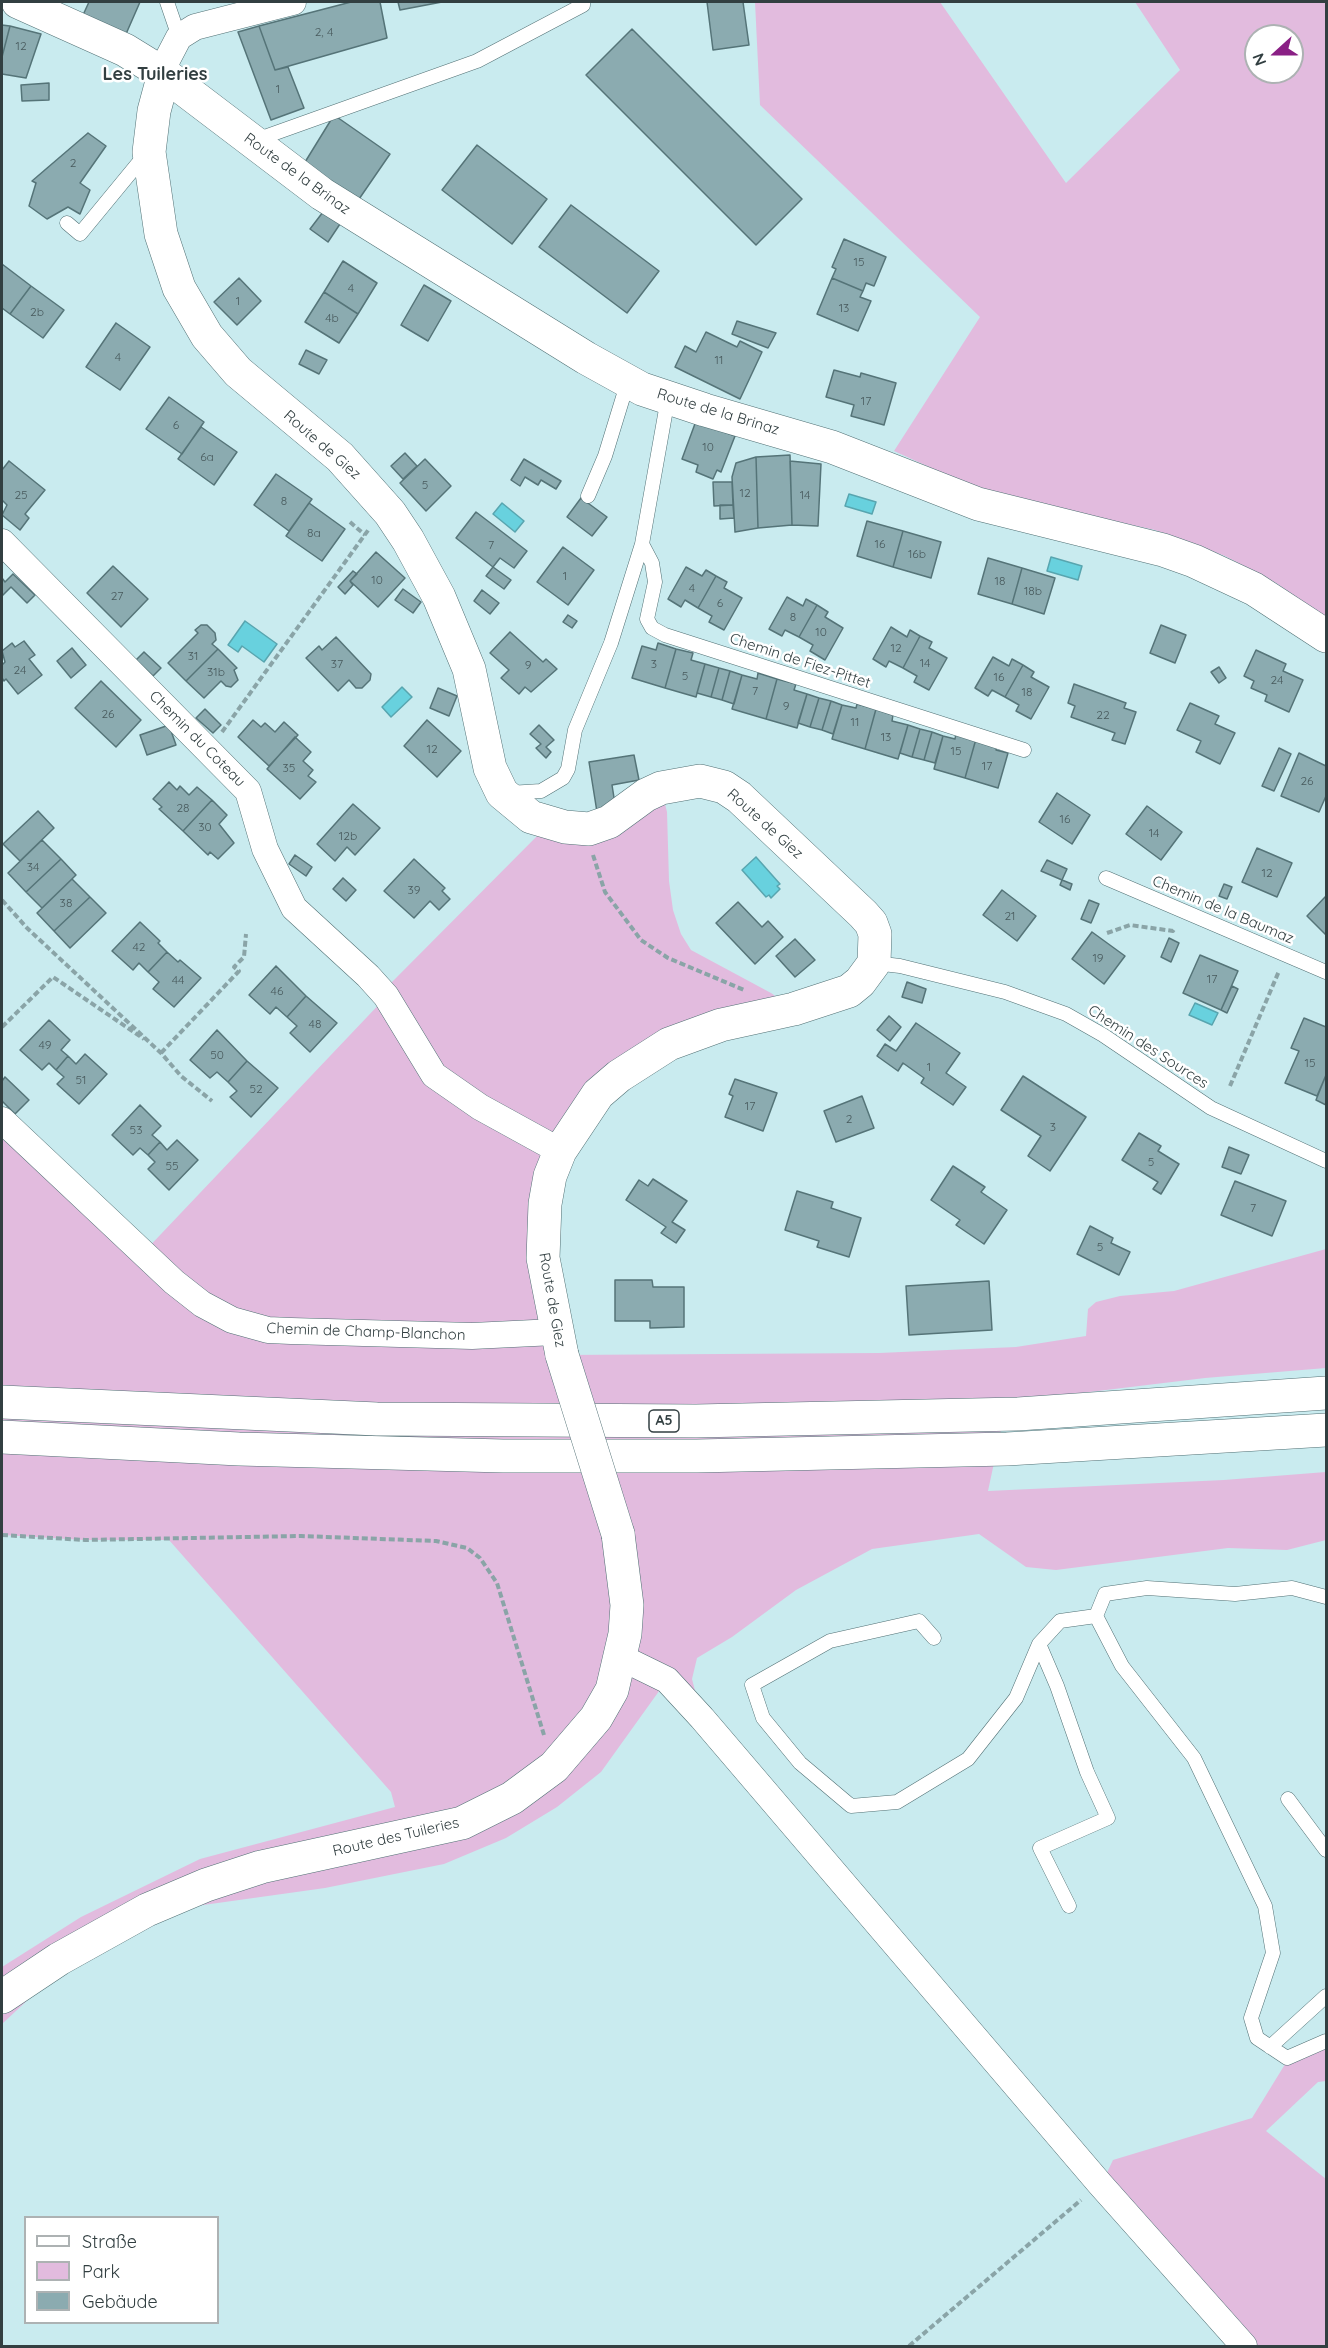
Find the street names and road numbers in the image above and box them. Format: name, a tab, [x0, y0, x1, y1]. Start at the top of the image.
street label: Route de la Brinaz	[240, 129, 354, 219]
street label: Route de la Brinaz	[655, 385, 781, 439]
street label: Route de Giez	[280, 407, 364, 483]
street label: Chemin de Fiez-Pittet	[727, 630, 873, 692]
street label: Chemin du Coteau	[145, 687, 249, 791]
street label: Route de Giez	[723, 785, 807, 863]
street label: Chemin de la Baumaz	[1150, 872, 1296, 948]
street label: Chemin des Sources	[1084, 1001, 1212, 1093]
street label: Route de Giez	[535, 1251, 569, 1349]
street label: Chemin de Champ-Blanchon	[266, 1320, 466, 1344]
road number: A5	[649, 1410, 679, 1432]
street label: Route des Tuileries	[331, 1814, 461, 1860]

